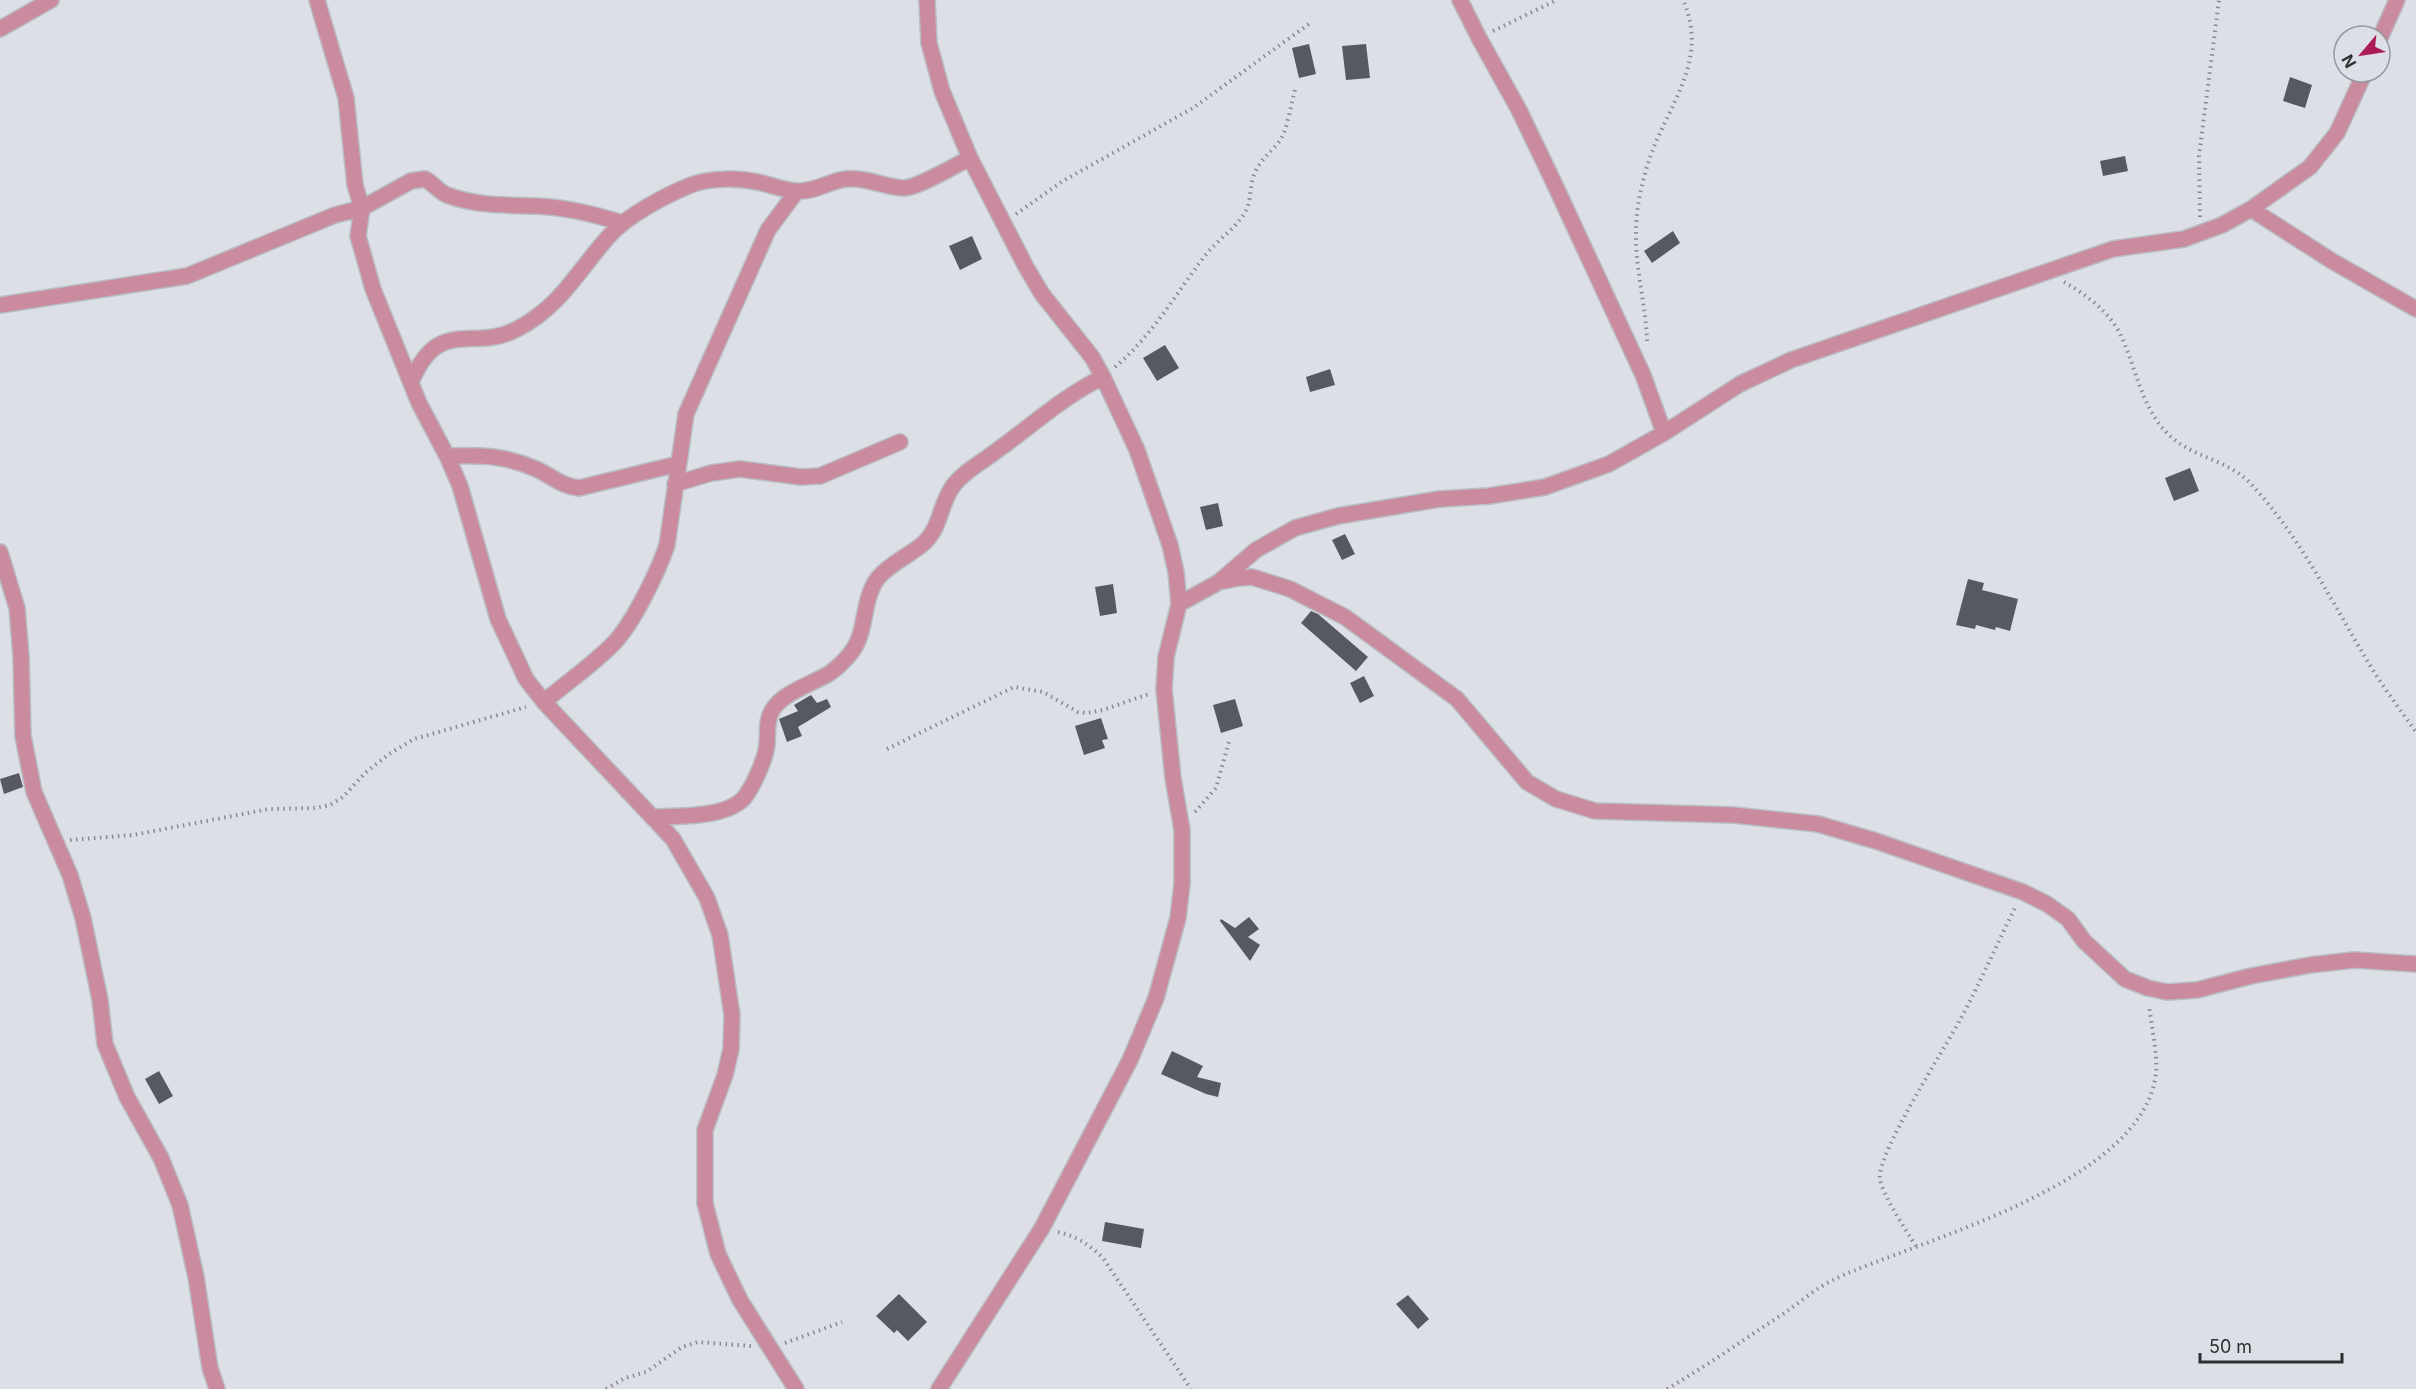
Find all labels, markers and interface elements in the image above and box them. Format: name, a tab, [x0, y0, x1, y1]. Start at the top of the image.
north arrow	[2332, 24, 2392, 84]
text: N	[2337, 51, 2361, 71]
scale bar	[2200, 1326, 2342, 1364]
text: 50 m	[2209, 1336, 2252, 1357]

